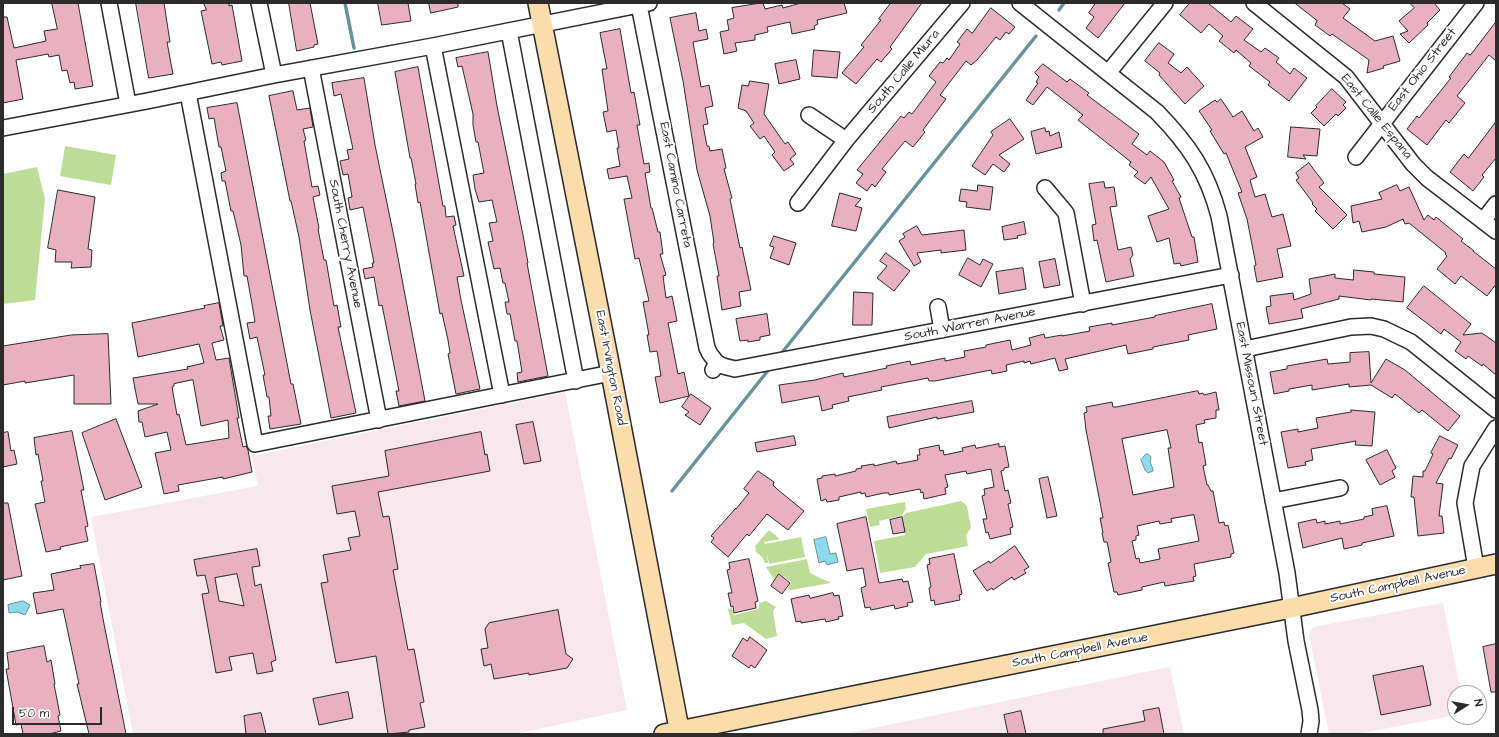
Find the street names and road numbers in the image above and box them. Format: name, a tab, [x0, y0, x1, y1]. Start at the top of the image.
street label: East Ohio Street	[1386, 25, 1460, 115]
street label: South Calle Miura	[864, 27, 944, 117]
street label: East Calle Espana	[1337, 71, 1415, 163]
street label: East Camino Carreta	[655, 121, 695, 249]
street label: South Cherry Avenue	[325, 178, 365, 310]
street label: South Warren Avenue	[903, 305, 1037, 345]
street label: East Irvington Road	[591, 309, 629, 427]
street label: East Missouri Street	[1231, 321, 1271, 447]
street label: South Campbell Avenue	[1329, 563, 1467, 607]
street label: South Campbell Avenue	[1011, 630, 1149, 672]

